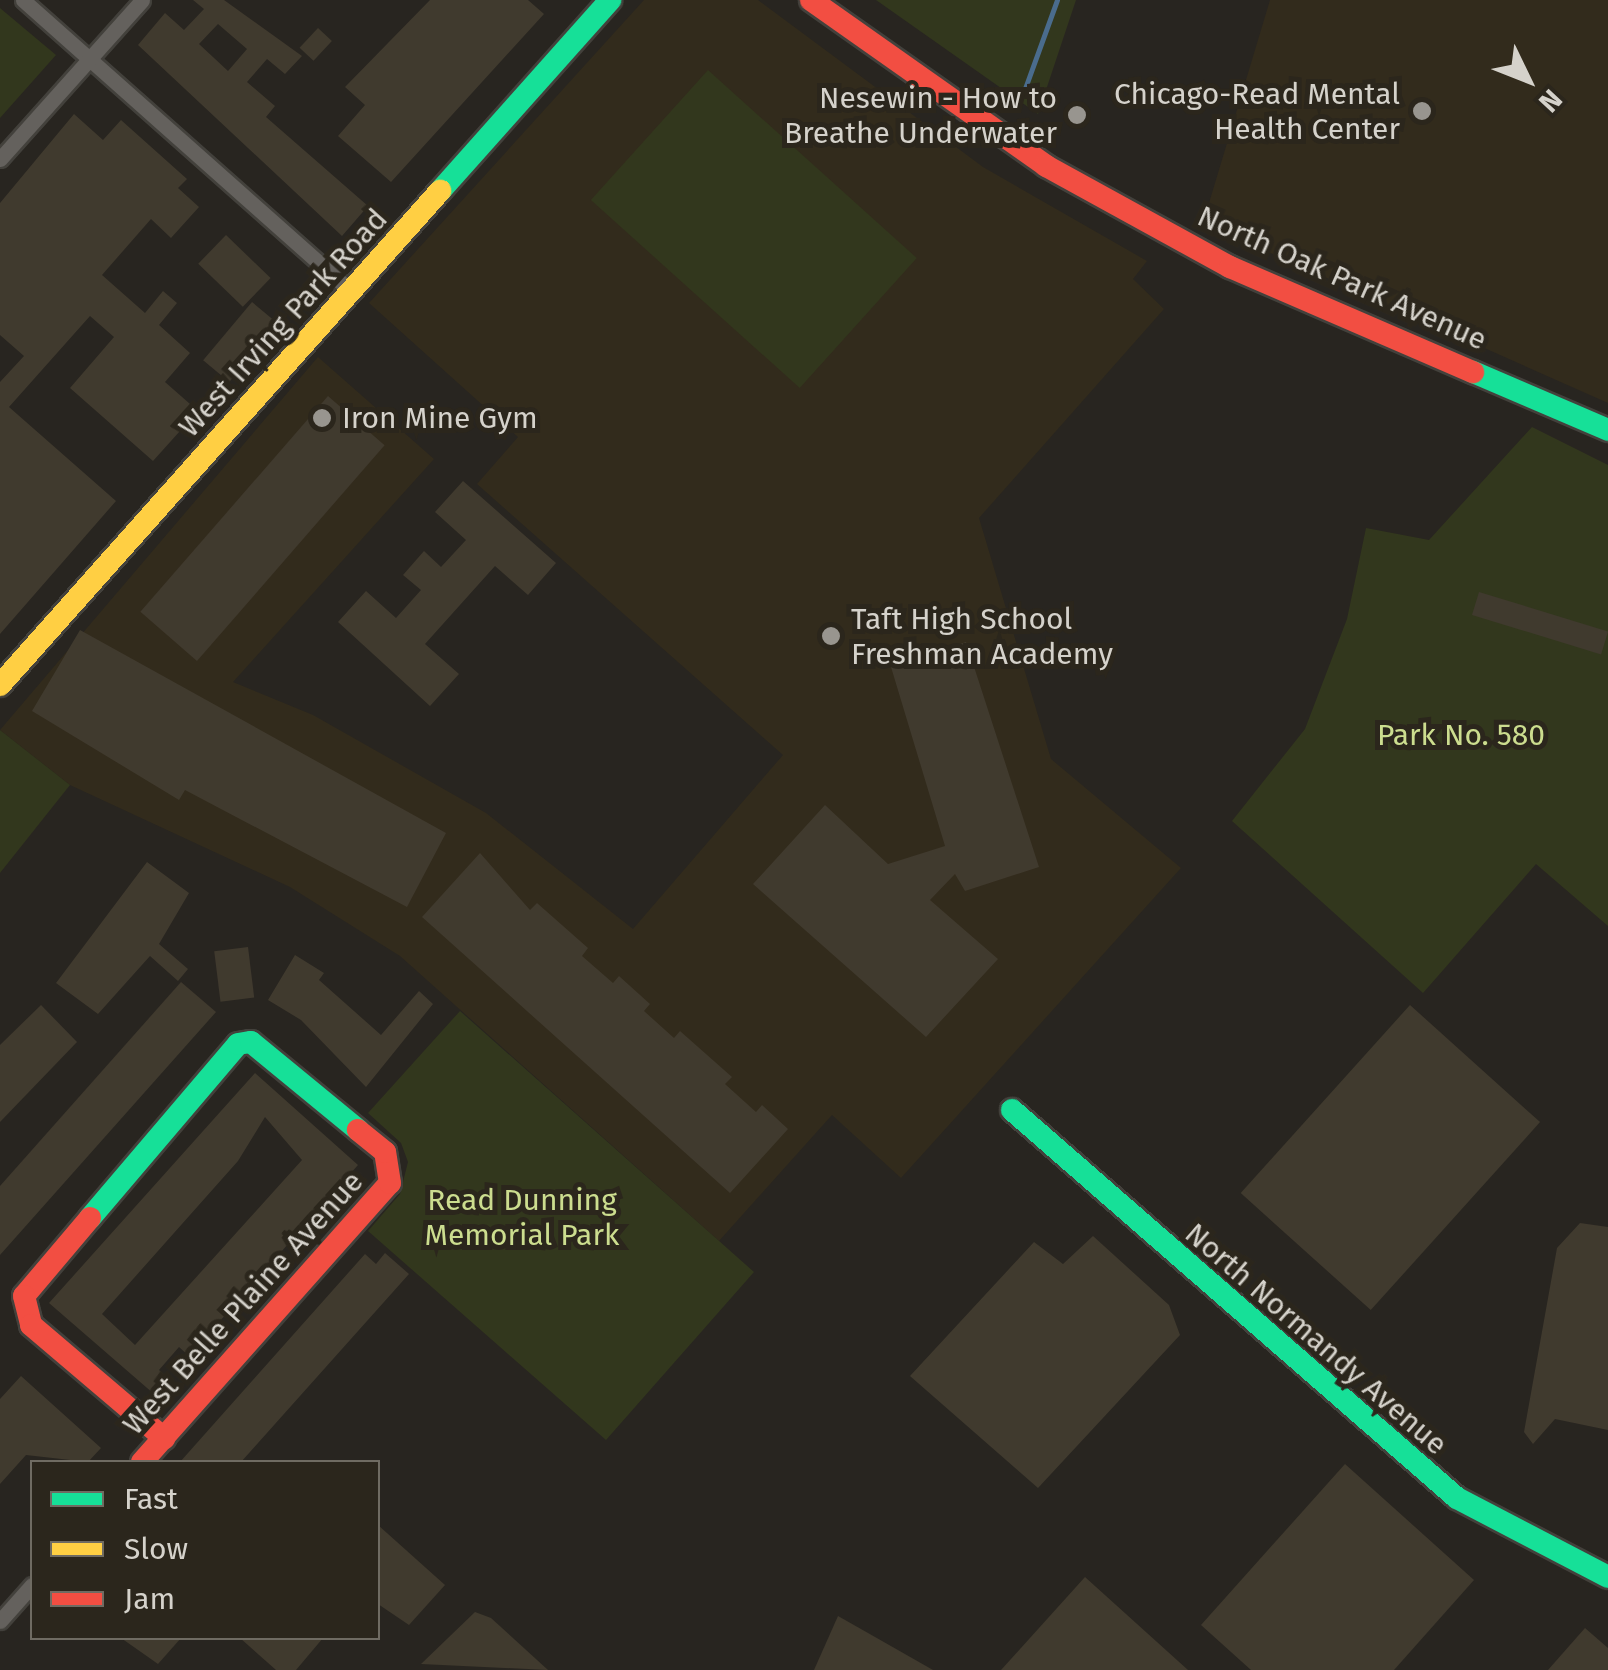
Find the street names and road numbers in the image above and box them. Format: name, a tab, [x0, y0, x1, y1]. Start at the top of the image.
street label: North Oak Park Avenue	[1192, 198, 1492, 358]
street label: West Irving Park Road	[171, 202, 395, 444]
street label: West Belle Plaine Avenue	[115, 1164, 371, 1442]
street label: North Normandy Avenue	[1178, 1215, 1454, 1463]

